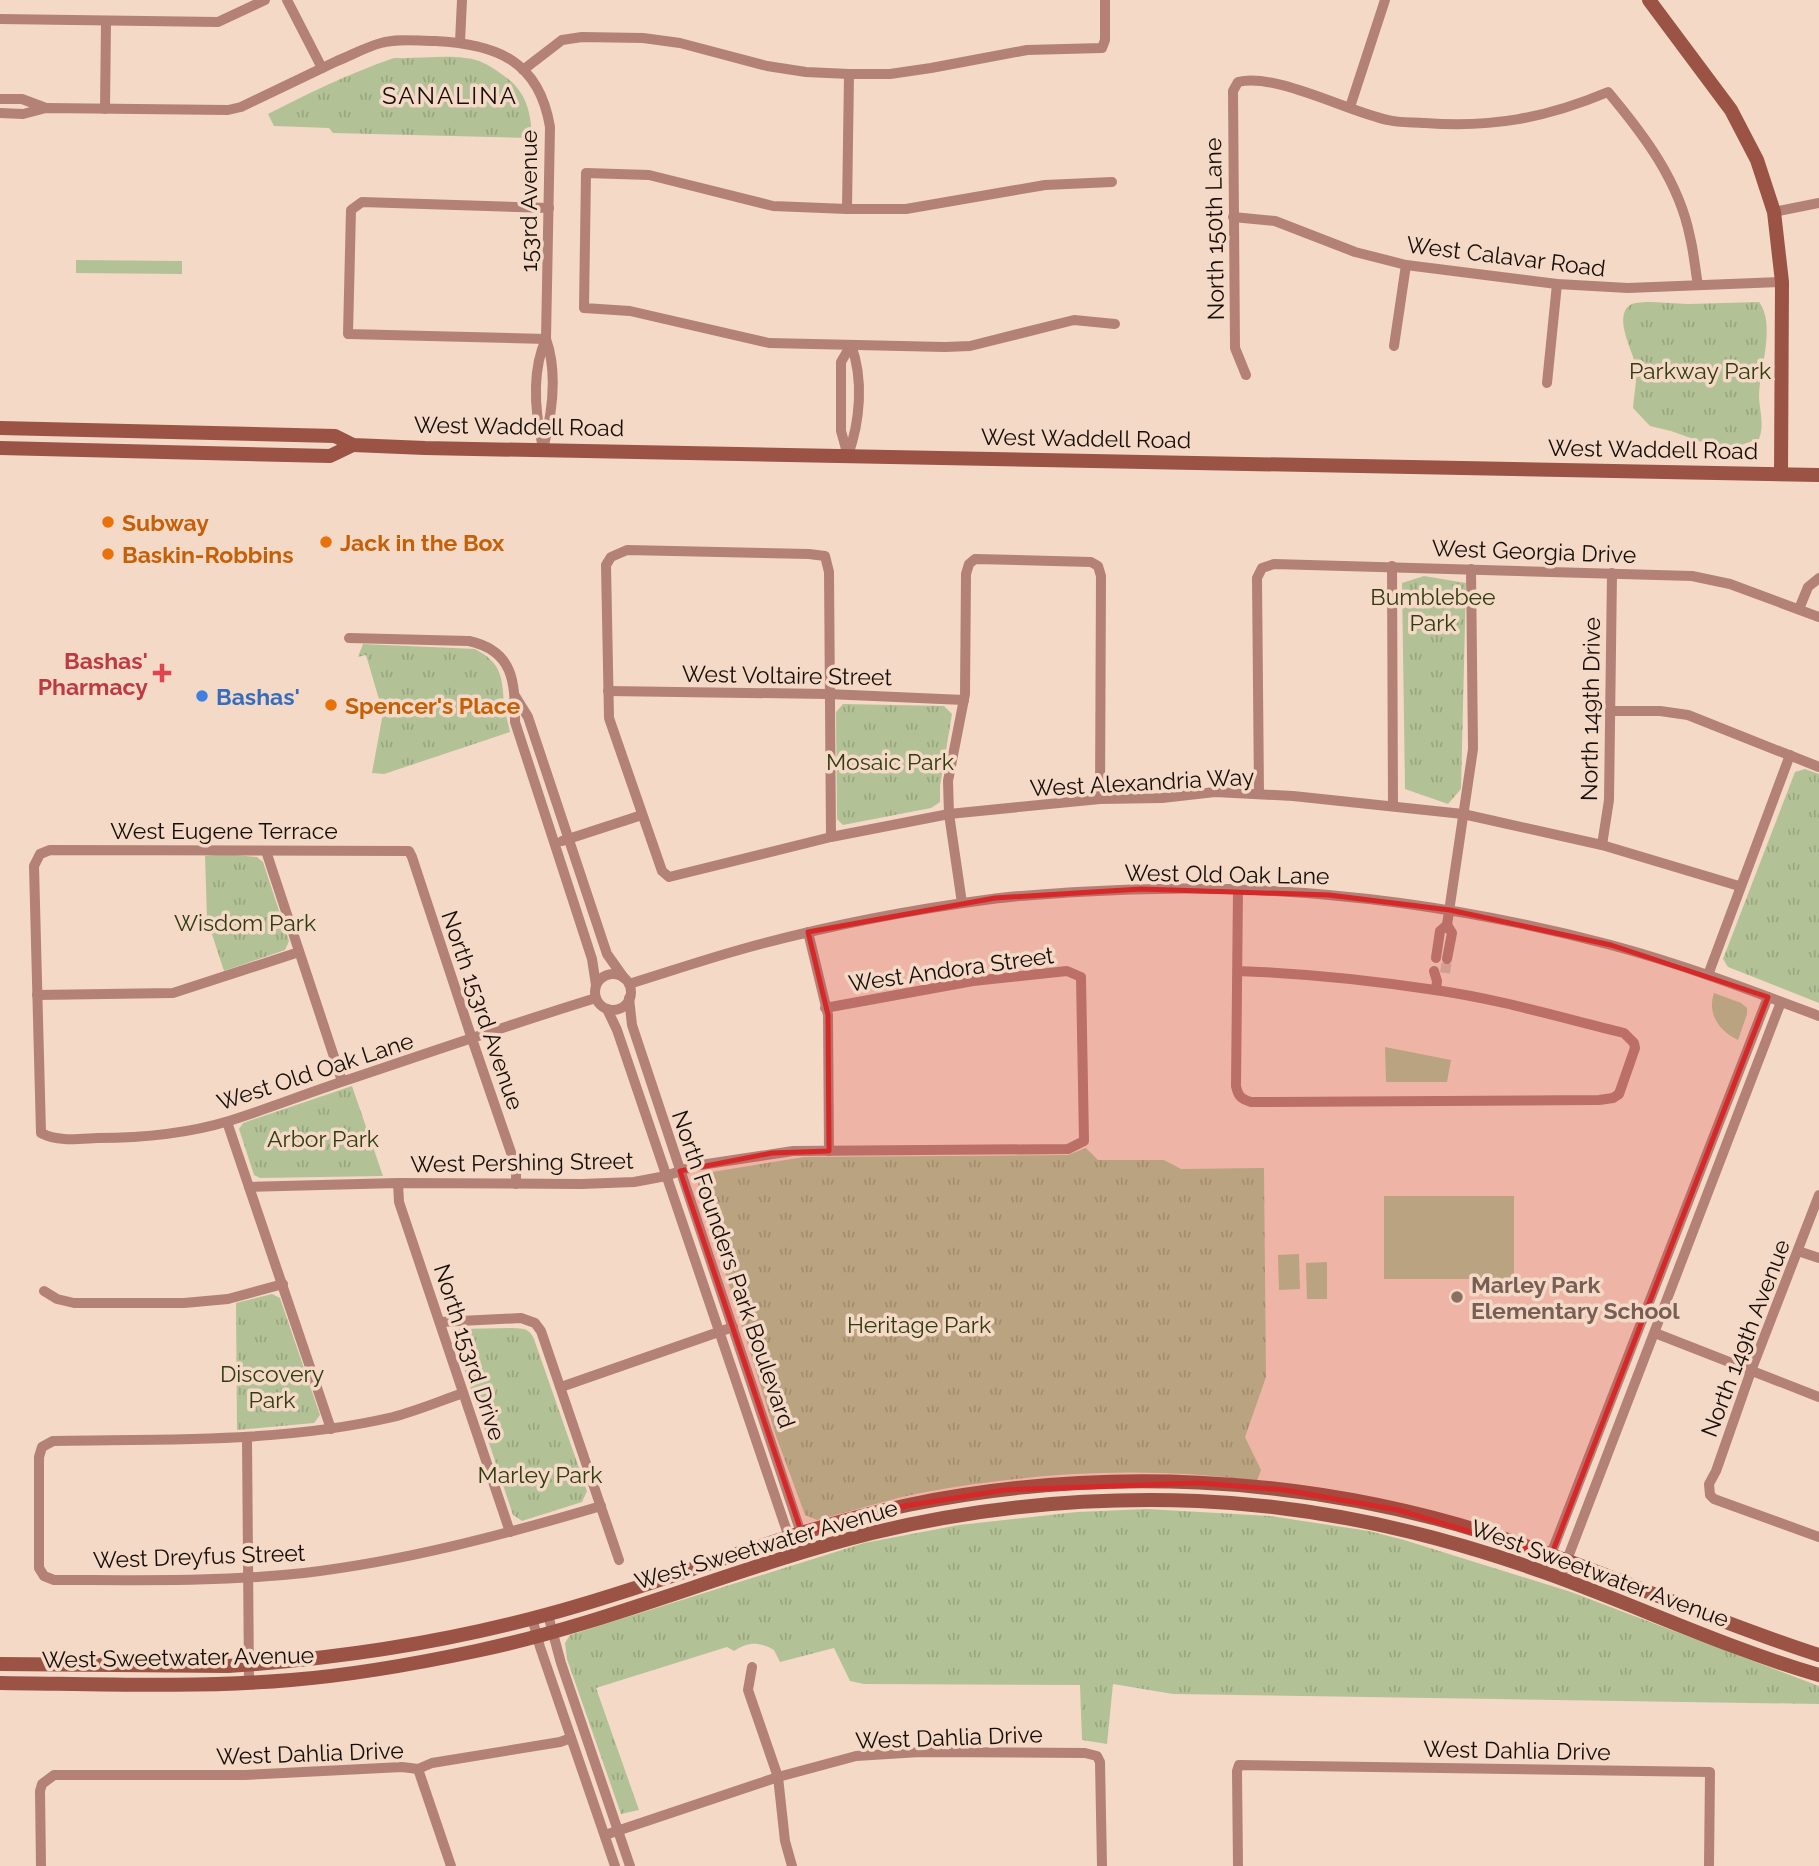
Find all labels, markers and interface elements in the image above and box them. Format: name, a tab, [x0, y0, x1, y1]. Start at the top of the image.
district label: SANALINA	[382, 81, 518, 110]
street label: 153rd Avenue	[515, 130, 542, 272]
street label: North 150th Lane	[1199, 137, 1229, 321]
street label: West Calavar Road	[1405, 230, 1607, 282]
park label: Parkway Park	[1629, 357, 1771, 384]
street label: West Waddell Road	[414, 411, 624, 441]
street label: West Waddell Road	[981, 423, 1191, 453]
street label: West Waddell Road	[1548, 434, 1758, 464]
place label: Subway	[122, 509, 209, 536]
marker: Subway	[100, 514, 116, 530]
place label: Jack in the Box	[340, 529, 505, 556]
marker: Jack in the Box	[318, 534, 334, 550]
street label: West Georgia Drive	[1431, 534, 1637, 568]
place label: Baskin-Robbins	[122, 541, 294, 568]
marker: Baskin-Robbins	[100, 546, 116, 562]
park label: Bumblebee Park	[1370, 583, 1496, 636]
street label: North 149th Drive	[1575, 617, 1605, 801]
place label: Bashas' Pharmacy	[38, 647, 148, 700]
street label: West Voltaire Street	[682, 660, 893, 690]
marker: Bashas' Pharmacy	[154, 665, 170, 681]
place label: Bashas'	[216, 683, 300, 710]
marker: Bashas'	[194, 688, 210, 704]
place label: Spencer's Place	[345, 692, 521, 719]
marker: Spencer's Place	[323, 697, 339, 713]
park label: Mosaic Park	[826, 748, 954, 775]
street label: West Alexandria Way	[1029, 763, 1255, 801]
street label: West Eugene Terrace	[110, 817, 338, 844]
street label: West Old Oak Lane	[1124, 859, 1330, 889]
street label: North 153rd Avenue	[436, 907, 530, 1113]
park label: Wisdom Park	[174, 909, 316, 936]
street label: West Andora Street	[847, 941, 1056, 997]
street label: West Old Oak Lane	[213, 1026, 417, 1116]
street label: North Founders Park Boulevard	[667, 1107, 801, 1431]
park label: Arbor Park	[267, 1125, 379, 1152]
street label: West Pershing Street	[410, 1147, 634, 1177]
street label: North 149th Avenue	[1695, 1236, 1795, 1440]
street label: North 153rd Drive	[429, 1260, 511, 1444]
place label: Marley Park Elementary School	[1471, 1271, 1680, 1324]
marker: Marley Park Elementary School	[1449, 1289, 1465, 1305]
park label: Heritage Park	[847, 1311, 991, 1338]
park label: Discovery Park	[220, 1360, 324, 1413]
park label: Marley Park	[478, 1461, 602, 1488]
street label: West Sweetwater Avenue	[631, 1493, 901, 1595]
street label: West Sweetwater Avenue	[1467, 1514, 1733, 1632]
street label: West Dreyfus Street	[92, 1539, 306, 1573]
street label: West Sweetwater Avenue	[42, 1641, 314, 1673]
street label: West Dahlia Drive	[855, 1720, 1043, 1754]
street label: West Dahlia Drive	[1423, 1735, 1611, 1765]
street label: West Dahlia Drive	[216, 1736, 404, 1770]

